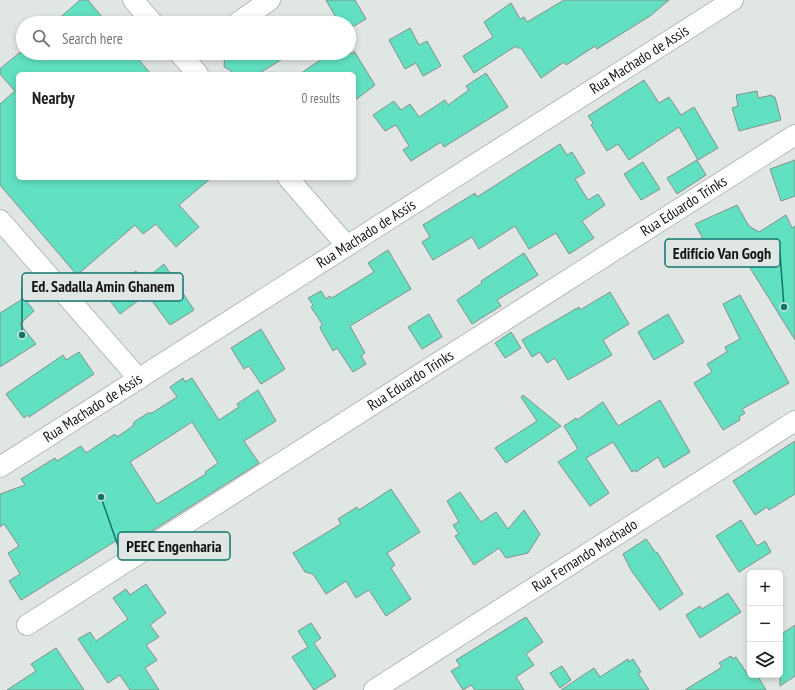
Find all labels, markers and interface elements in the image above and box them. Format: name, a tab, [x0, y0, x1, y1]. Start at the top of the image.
search box	[16, 16, 356, 60]
street label: Rua Machado de Assis	[586, 21, 692, 98]
icon: search	[30, 27, 52, 49]
text: Search here	[62, 29, 123, 48]
text: Nearby	[32, 87, 75, 109]
text: 0 results	[301, 90, 340, 107]
street label: Rua Eduardo Trinks	[637, 171, 730, 240]
street label: Rua Machado de Assis	[313, 195, 419, 272]
callout: Edifício Van Gogh	[665, 239, 780, 267]
text: Edifício Van Gogh	[673, 243, 771, 263]
callout: Ed. Sadalla Amin Ghanem	[22, 273, 183, 301]
text: Ed. Sadalla Amin Ghanem	[31, 276, 175, 296]
street label: Rua Eduardo Trinks	[364, 345, 457, 414]
street label: Rua Machado de Assis	[39, 369, 146, 446]
street label: Rua Fernando Machado	[528, 514, 641, 596]
callout: PEEC Engenharia	[118, 532, 230, 560]
text: PEEC Engenharia	[126, 536, 222, 556]
map controls	[747, 570, 783, 678]
button: +	[747, 570, 783, 606]
button: −	[747, 606, 783, 642]
button: layers	[747, 642, 783, 678]

